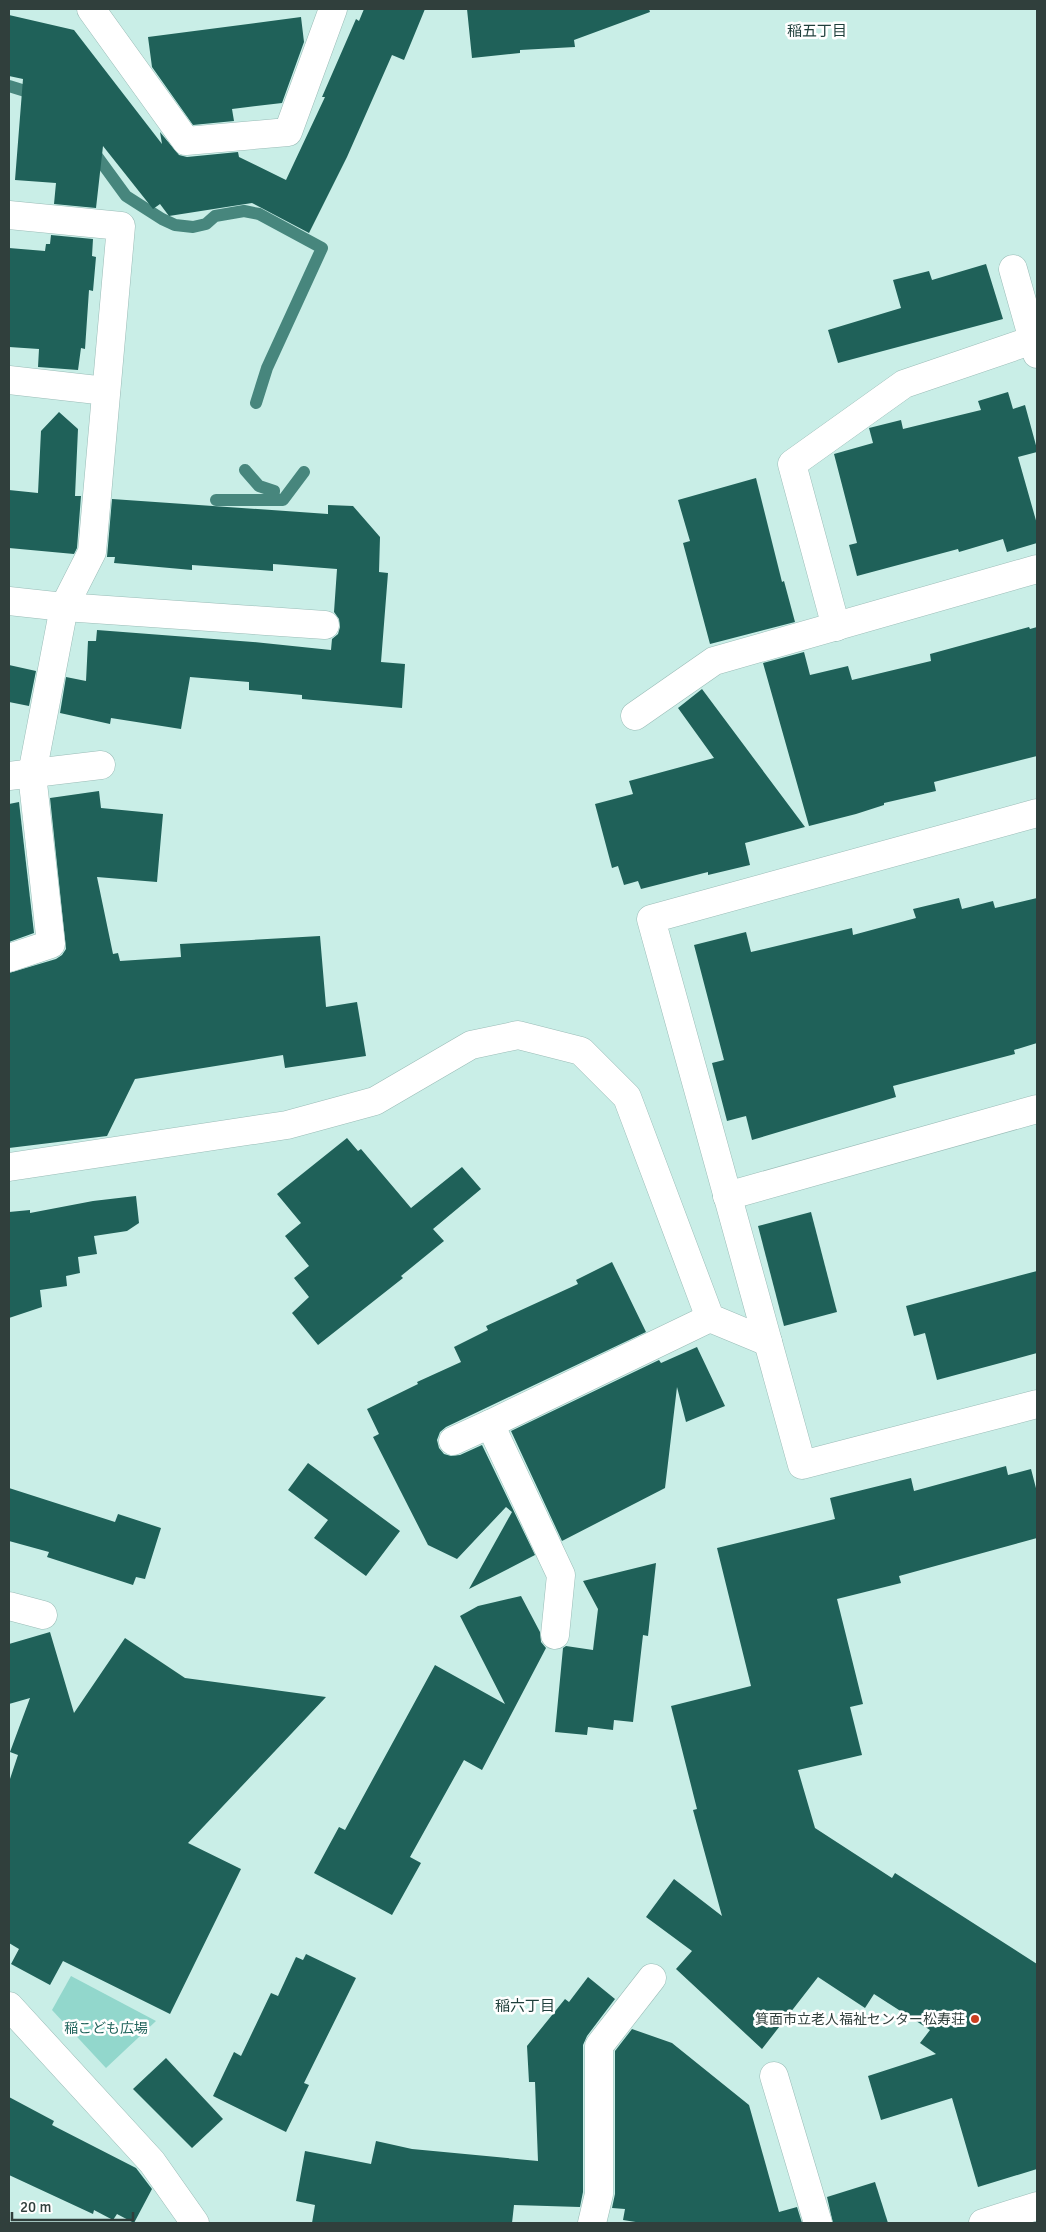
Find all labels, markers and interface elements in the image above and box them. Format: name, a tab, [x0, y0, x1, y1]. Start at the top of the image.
district label: 稲五丁目	[787, 22, 847, 40]
district label: 稲六丁目	[495, 1997, 555, 2015]
place label: 箕面市立老人福祉センター松寿荘	[755, 2011, 965, 2028]
marker: 箕面市立老人福祉センター松寿荘	[969, 2013, 981, 2025]
park label: 稲こども広場	[64, 2020, 148, 2037]
scale bar	[12, 2190, 134, 2222]
text: 20 m	[20, 2198, 51, 2216]

